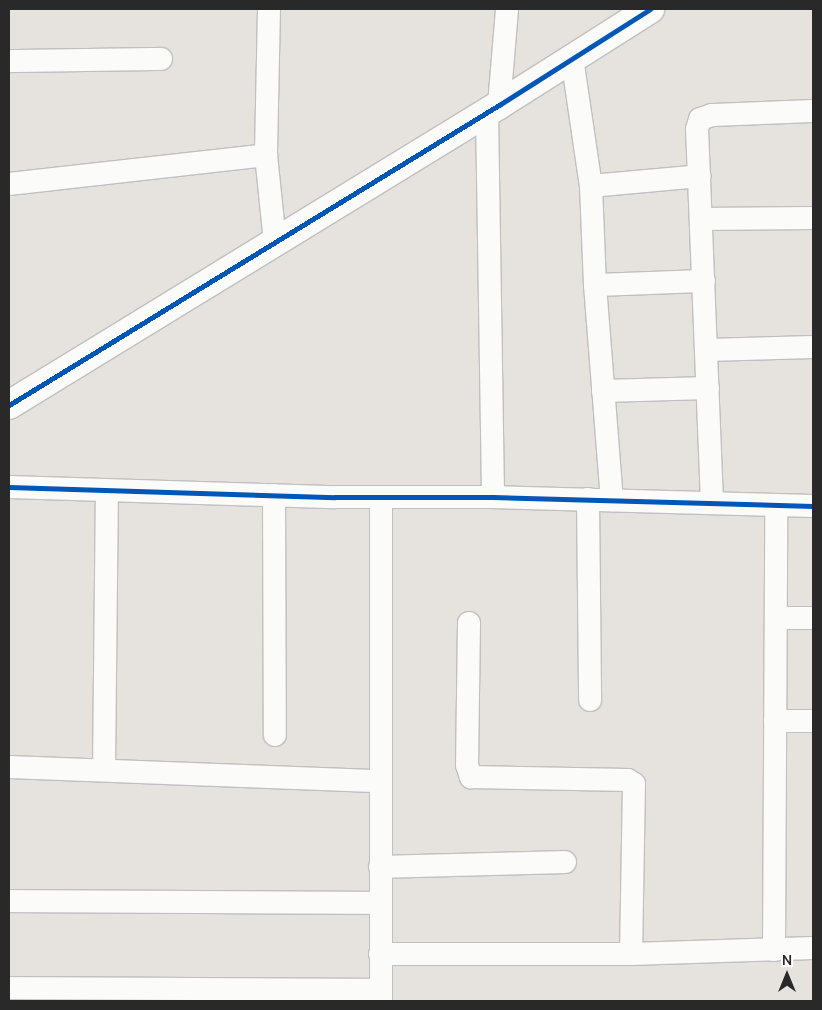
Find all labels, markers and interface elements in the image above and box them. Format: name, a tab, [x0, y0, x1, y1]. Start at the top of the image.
north arrow	[762, 950, 812, 1000]
text: N	[782, 950, 792, 969]

